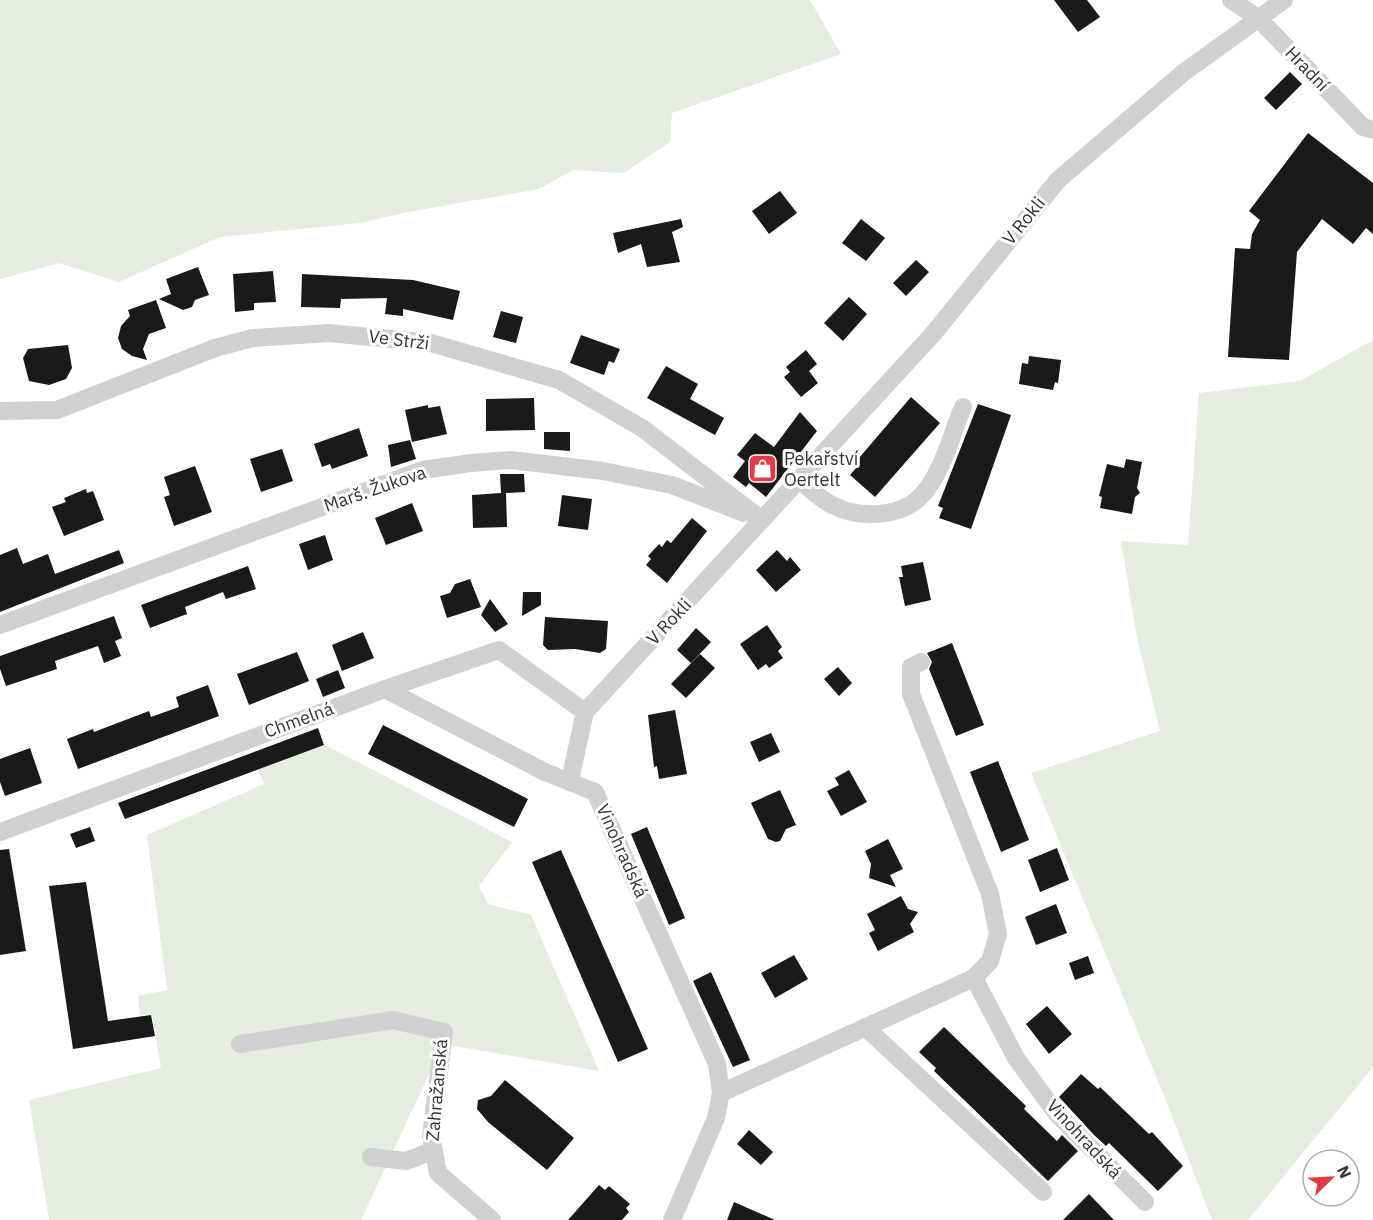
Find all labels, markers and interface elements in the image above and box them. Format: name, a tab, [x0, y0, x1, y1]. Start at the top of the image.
street label: Hradní	[1280, 41, 1335, 96]
street label: V Rokli	[997, 192, 1050, 249]
street label: Ve Strži	[367, 324, 431, 355]
place label: Pekařství Oertelt	[784, 447, 859, 491]
shop icon: Pekařství Oertelt	[747, 453, 779, 485]
street label: Marš. Žukova	[321, 460, 429, 517]
street label: V Rokli	[641, 594, 696, 650]
street label: Chmelná	[261, 696, 337, 743]
street label: Vinohradská	[592, 800, 654, 902]
street label: Zahražanská	[421, 1038, 452, 1142]
street label: Vinohradská	[1042, 1094, 1127, 1183]
north arrow	[1301, 1148, 1361, 1208]
text: N	[1333, 1163, 1356, 1181]

